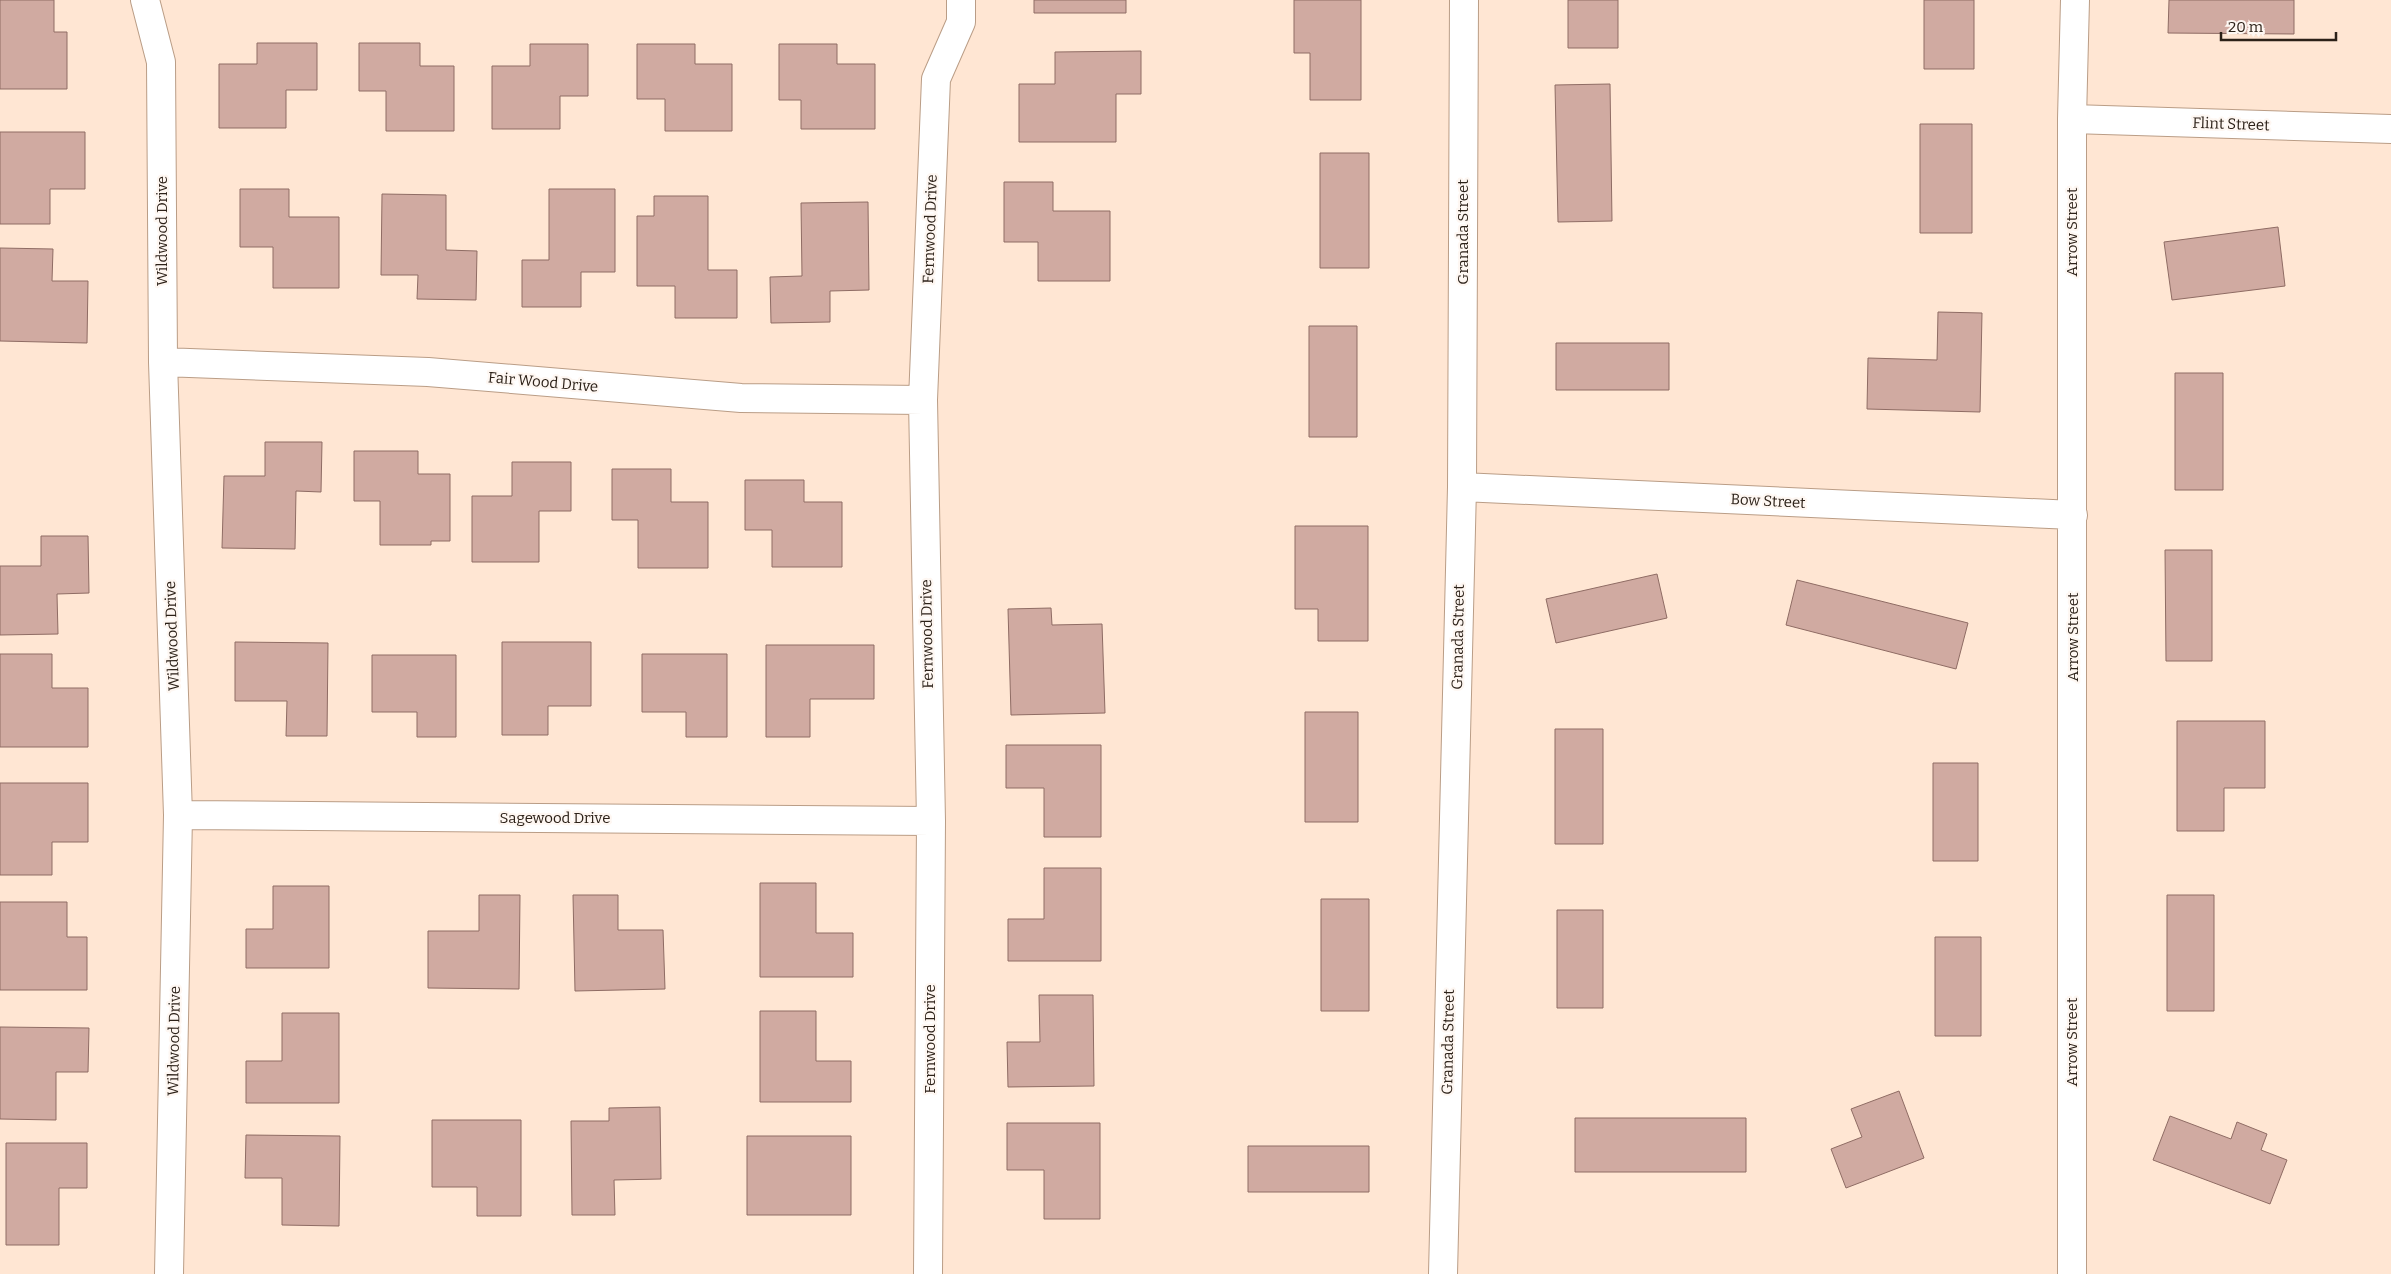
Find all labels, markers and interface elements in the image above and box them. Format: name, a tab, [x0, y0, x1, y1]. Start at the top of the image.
scale bar	[2221, 10, 2336, 42]
text: 20 m	[2228, 18, 2264, 36]
street label: Flint Street	[2192, 114, 2271, 134]
street label: Fernwood Drive	[919, 174, 941, 284]
street label: Wildwood Drive	[153, 176, 171, 286]
street label: Granada Street	[1454, 179, 1472, 285]
street label: Arrow Street	[2063, 187, 2081, 276]
street label: Fair Wood Drive	[487, 368, 599, 396]
street label: Bow Street	[1730, 490, 1807, 512]
street label: Fernwood Drive	[917, 579, 937, 689]
street label: Wildwood Drive	[161, 581, 183, 691]
street label: Granada Street	[1448, 584, 1468, 690]
street label: Arrow Street	[2064, 592, 2082, 681]
street label: Sagewood Drive	[500, 809, 610, 827]
street label: Fernwood Drive	[921, 984, 939, 1094]
street label: Wildwood Drive	[164, 986, 184, 1096]
street label: Granada Street	[1438, 989, 1458, 1095]
street label: Arrow Street	[2063, 997, 2081, 1086]

